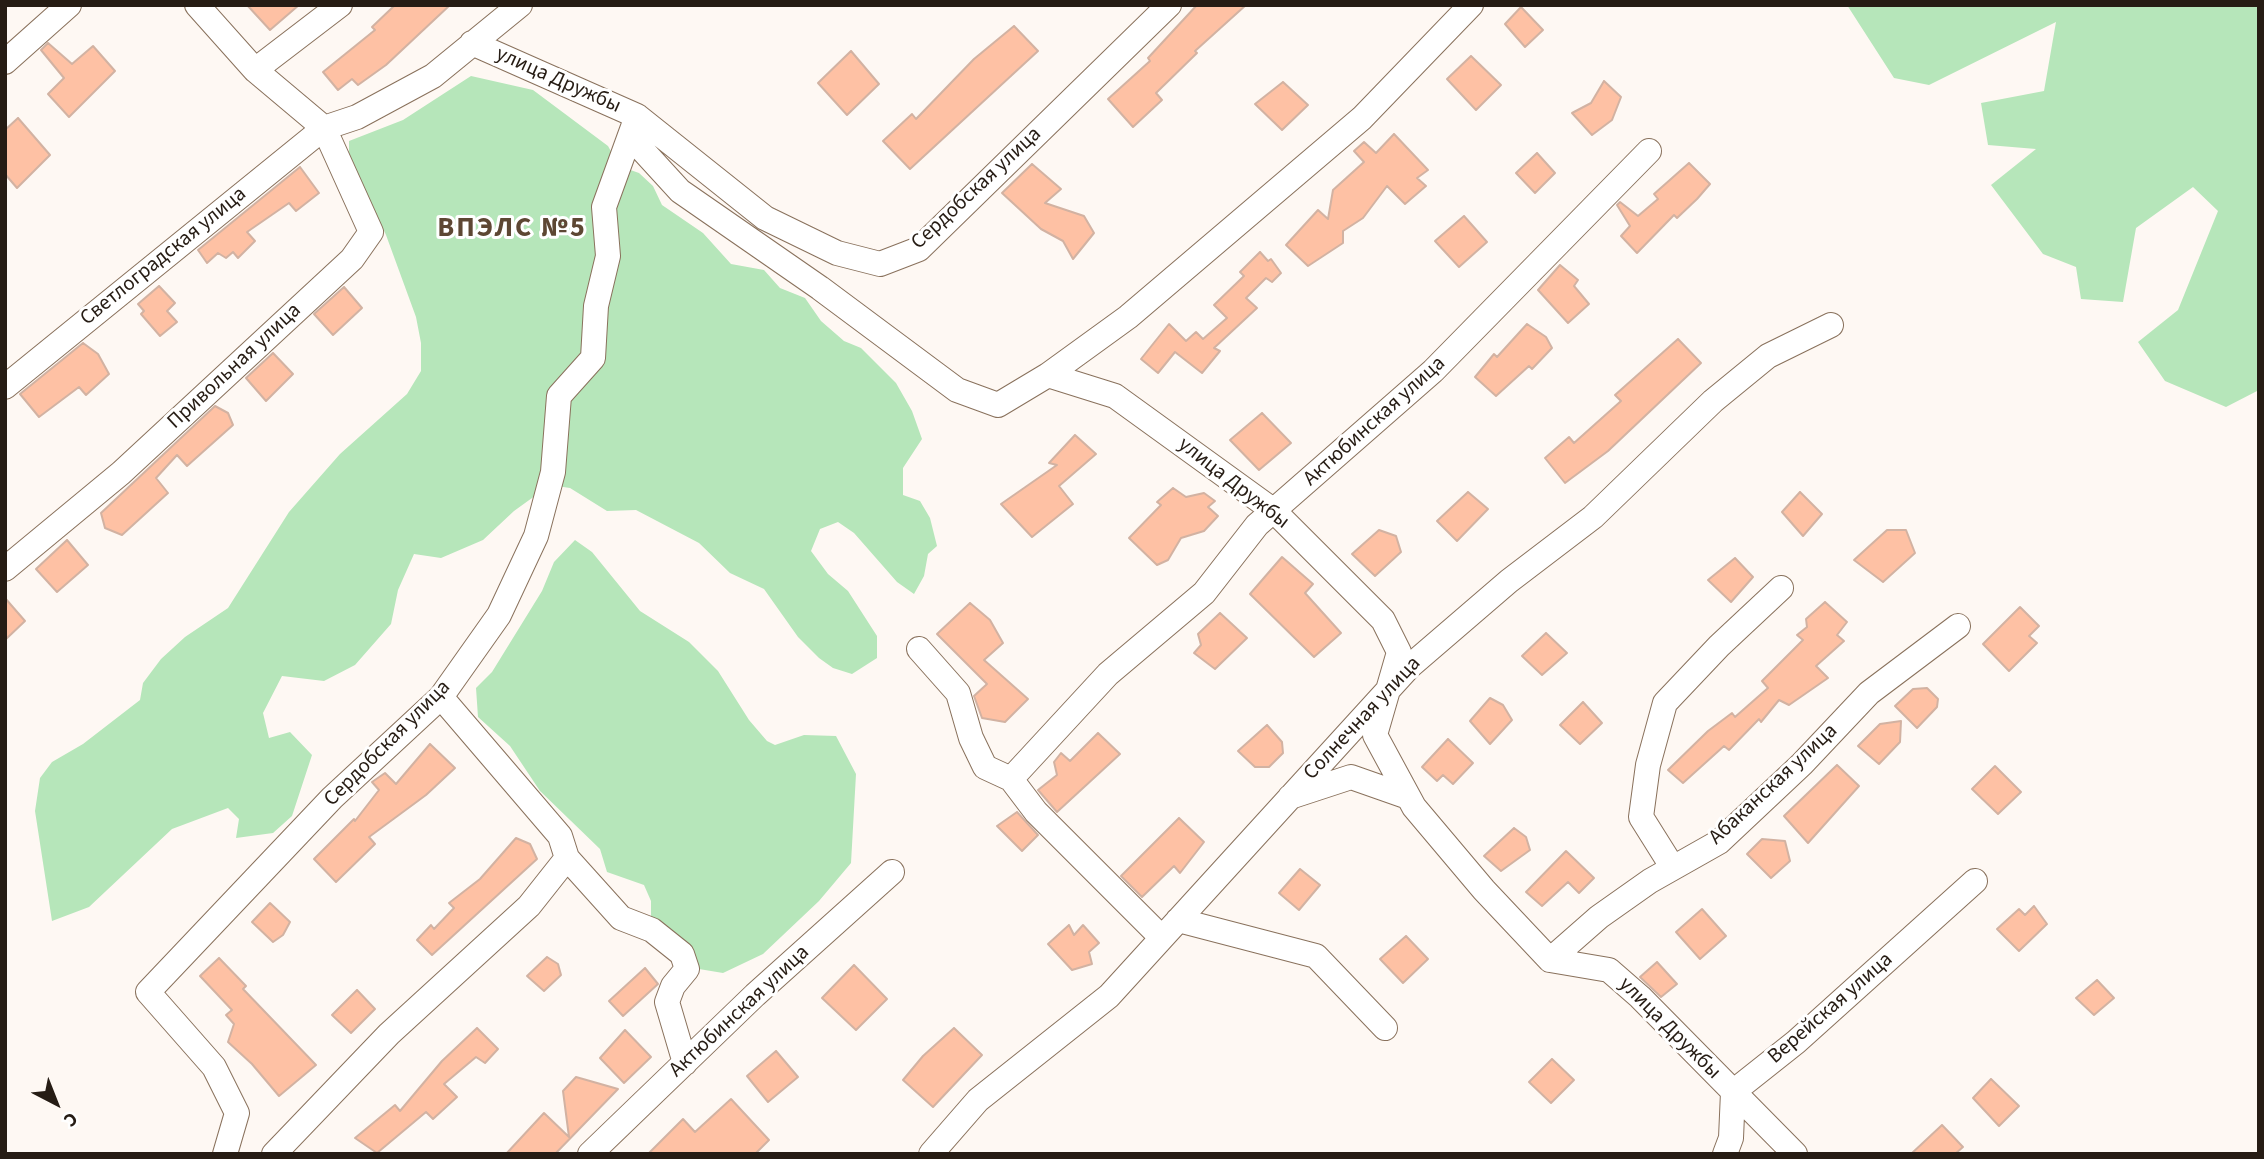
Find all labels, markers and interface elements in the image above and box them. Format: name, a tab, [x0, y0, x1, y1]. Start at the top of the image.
street label: улица Дружбы	[492, 42, 624, 120]
street label: Сердобская улица	[907, 122, 1047, 256]
street label: Светлоградская улица	[76, 182, 252, 332]
district label: ВПЭЛС №5	[438, 213, 586, 247]
street label: Привольная улица	[163, 299, 307, 435]
street label: Актюбинская улица	[1299, 352, 1451, 492]
street label: улица Дружбы	[1172, 433, 1294, 535]
street label: Солнечная улица	[1299, 652, 1427, 786]
street label: Сердобская улица	[320, 676, 456, 812]
street label: Абаканская улица	[1705, 719, 1843, 851]
street label: Актюбинская улица	[665, 941, 815, 1083]
street label: Верейская улица	[1763, 948, 1899, 1070]
street label: улица Дружбы	[1613, 973, 1725, 1085]
north arrow	[21, 1068, 91, 1138]
text: С	[57, 1105, 84, 1133]

